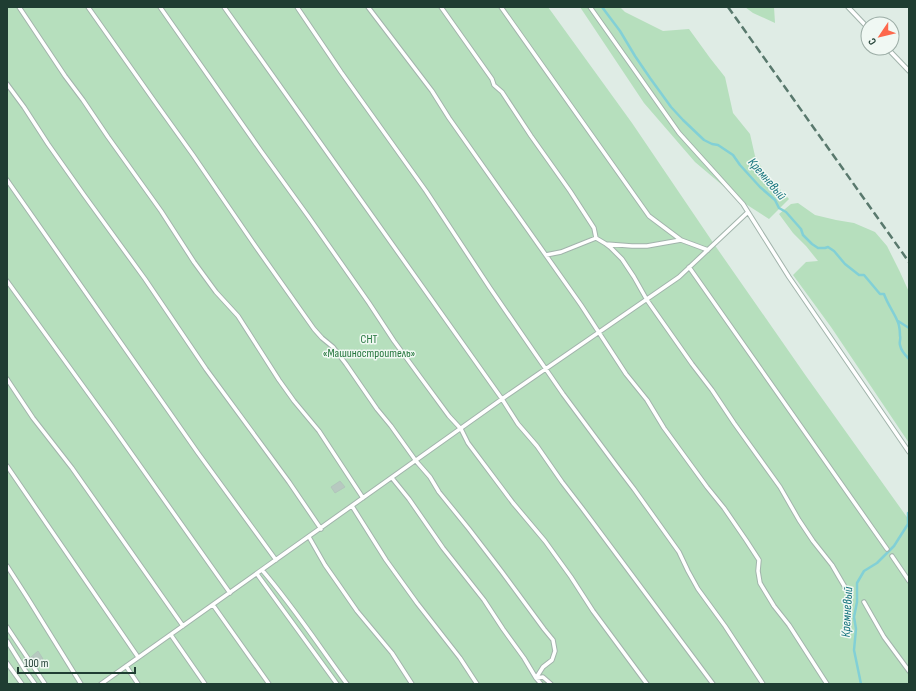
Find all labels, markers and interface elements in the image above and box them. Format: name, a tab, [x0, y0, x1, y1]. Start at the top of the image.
north arrow	[860, 16, 900, 56]
text: С	[865, 35, 879, 47]
water label: Кремневый	[744, 155, 790, 204]
park label: СНТ «Машиностроитель»	[323, 332, 416, 361]
water label: Кремневый	[838, 586, 856, 638]
scale bar	[18, 649, 135, 675]
text: 100 m	[24, 656, 49, 671]

